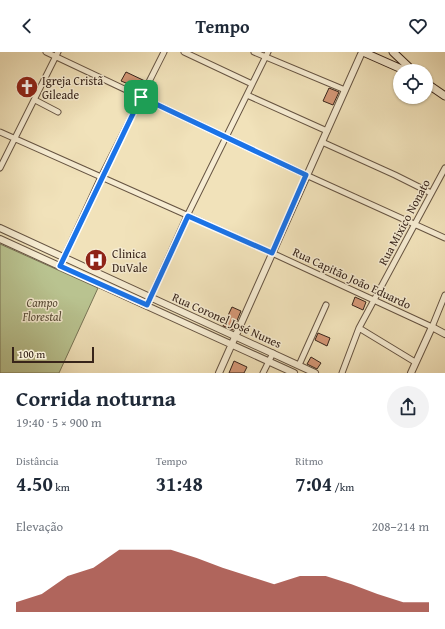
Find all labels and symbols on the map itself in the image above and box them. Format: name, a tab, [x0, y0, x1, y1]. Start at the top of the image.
place label: Igreja Cristã Gileade	[42, 72, 103, 103]
church icon: Igreja Cristã Gileade	[14, 74, 40, 100]
pin	[124, 80, 158, 114]
street label: Rua Mixico Nonato	[374, 176, 434, 268]
street label: Rua Capitão João Eduardo	[290, 243, 414, 313]
place label: Clinica DuVale	[112, 245, 148, 276]
hospital icon: Clinica DuVale	[83, 247, 109, 273]
street label: Rua Coronel José Nunes	[170, 288, 285, 352]
park label: Campo Florestal	[21, 294, 62, 325]
scale bar	[12, 345, 94, 364]

